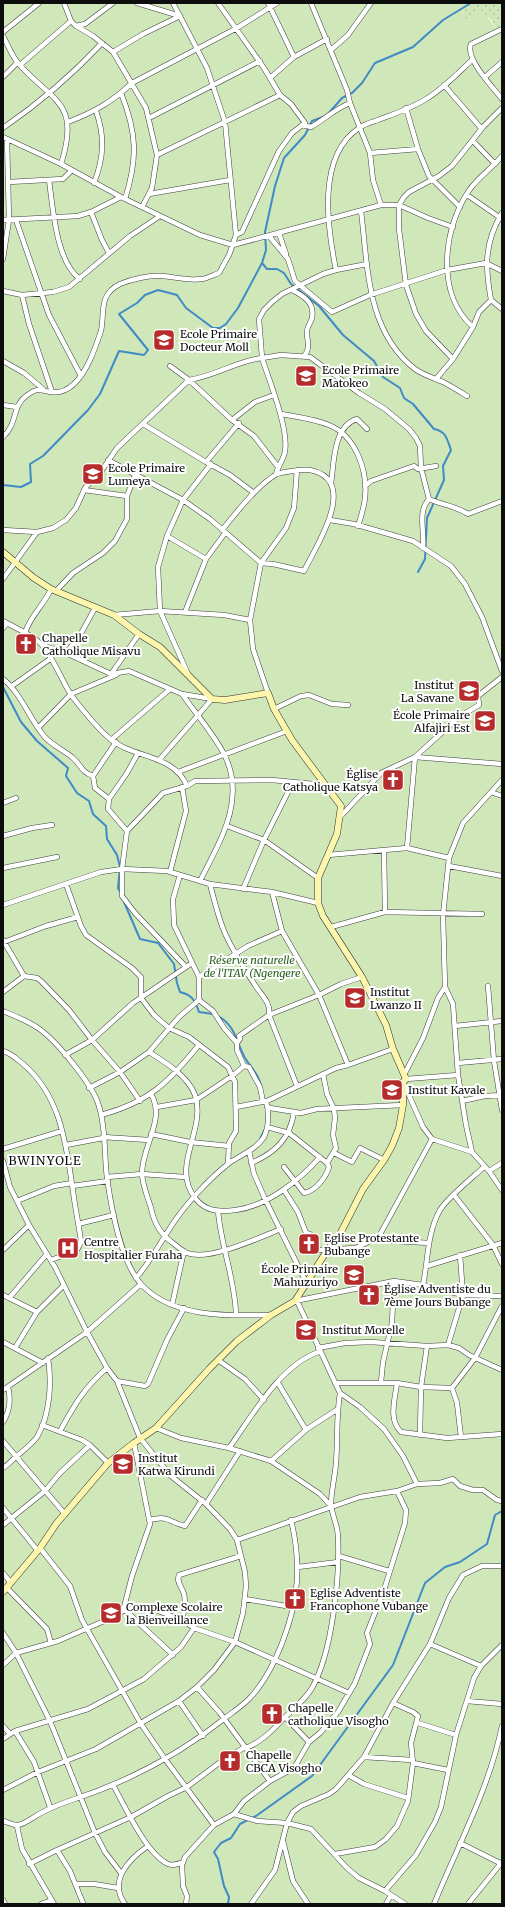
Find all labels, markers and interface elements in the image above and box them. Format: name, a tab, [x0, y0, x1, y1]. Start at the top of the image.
school or university icon: Ecole Primaire Docteur Moll	[151, 327, 177, 353]
place label: Ecole Primaire Docteur Moll	[180, 327, 257, 354]
school or university icon: Ecole Primaire Matokeo	[293, 363, 319, 389]
place label: Ecole Primaire Matokeo	[322, 363, 399, 390]
school or university icon: Ecole Primaire Lumeya	[80, 461, 106, 487]
place label: Ecole Primaire Lumeya	[108, 461, 185, 488]
church icon: Chapelle Catholique Misavu	[13, 631, 39, 657]
place label: Chapelle Catholique Misavu	[42, 631, 141, 658]
place label: Institut La Savane	[401, 678, 455, 705]
school or university icon: Institut La Savane	[456, 678, 482, 704]
place label: École Primaire Alfajiri Est	[393, 708, 471, 735]
school or university icon: École Primaire Alfajiri Est	[472, 708, 498, 734]
place label: Église Catholique Katsya	[283, 767, 378, 794]
church icon: Église Catholique Katsya	[380, 767, 406, 793]
park label: Réserve naturelle de l'ITAV (Ngengere	[203, 953, 301, 980]
school or university icon: Institut Lwanzo II	[342, 985, 368, 1011]
place label: Institut Lwanzo II	[370, 985, 422, 1012]
school or university icon: Institut Kavale	[379, 1077, 405, 1103]
place label: Institut Kavale	[408, 1083, 486, 1097]
district label: BWINYOLE	[8, 1153, 82, 1168]
church icon: Eglise Protestante Bubange	[296, 1231, 322, 1257]
place label: Eglise Protestante Bubange	[324, 1231, 419, 1258]
hospital icon: Centre Hospitalier Furaha	[55, 1235, 81, 1261]
place label: Centre Hospitalier Furaha	[84, 1235, 182, 1262]
place label: École Primaire Mahuzuriyo	[261, 1262, 339, 1289]
school or university icon: École Primaire Mahuzuriyo	[341, 1262, 367, 1288]
church icon: Église Adventiste du 7ème Jours Bubange	[356, 1282, 382, 1308]
place label: Église Adventiste du 7ème Jours Bubange	[384, 1282, 491, 1309]
school or university icon: Institut Morelle	[293, 1317, 319, 1343]
place label: Institut Morelle	[322, 1323, 405, 1337]
school or university icon: Institut Katwa Kirundi	[110, 1451, 136, 1477]
place label: Institut Katwa Kirundi	[138, 1451, 215, 1478]
church icon: Eglise Adventiste Francophone Vubange	[282, 1586, 308, 1612]
place label: Eglise Adventiste Francophone Vubange	[310, 1586, 428, 1613]
school or university icon: Complexe Scolaire la Bienveillance	[98, 1600, 124, 1626]
place label: Complexe Scolaire la Bienveillance	[126, 1600, 223, 1627]
church icon: Chapelle catholique Visogho	[259, 1701, 285, 1727]
place label: Chapelle catholique Visogho	[288, 1701, 389, 1728]
church icon: Chapelle CBCA Visogho	[217, 1748, 243, 1774]
place label: Chapelle CBCA Visogho	[246, 1748, 322, 1775]

